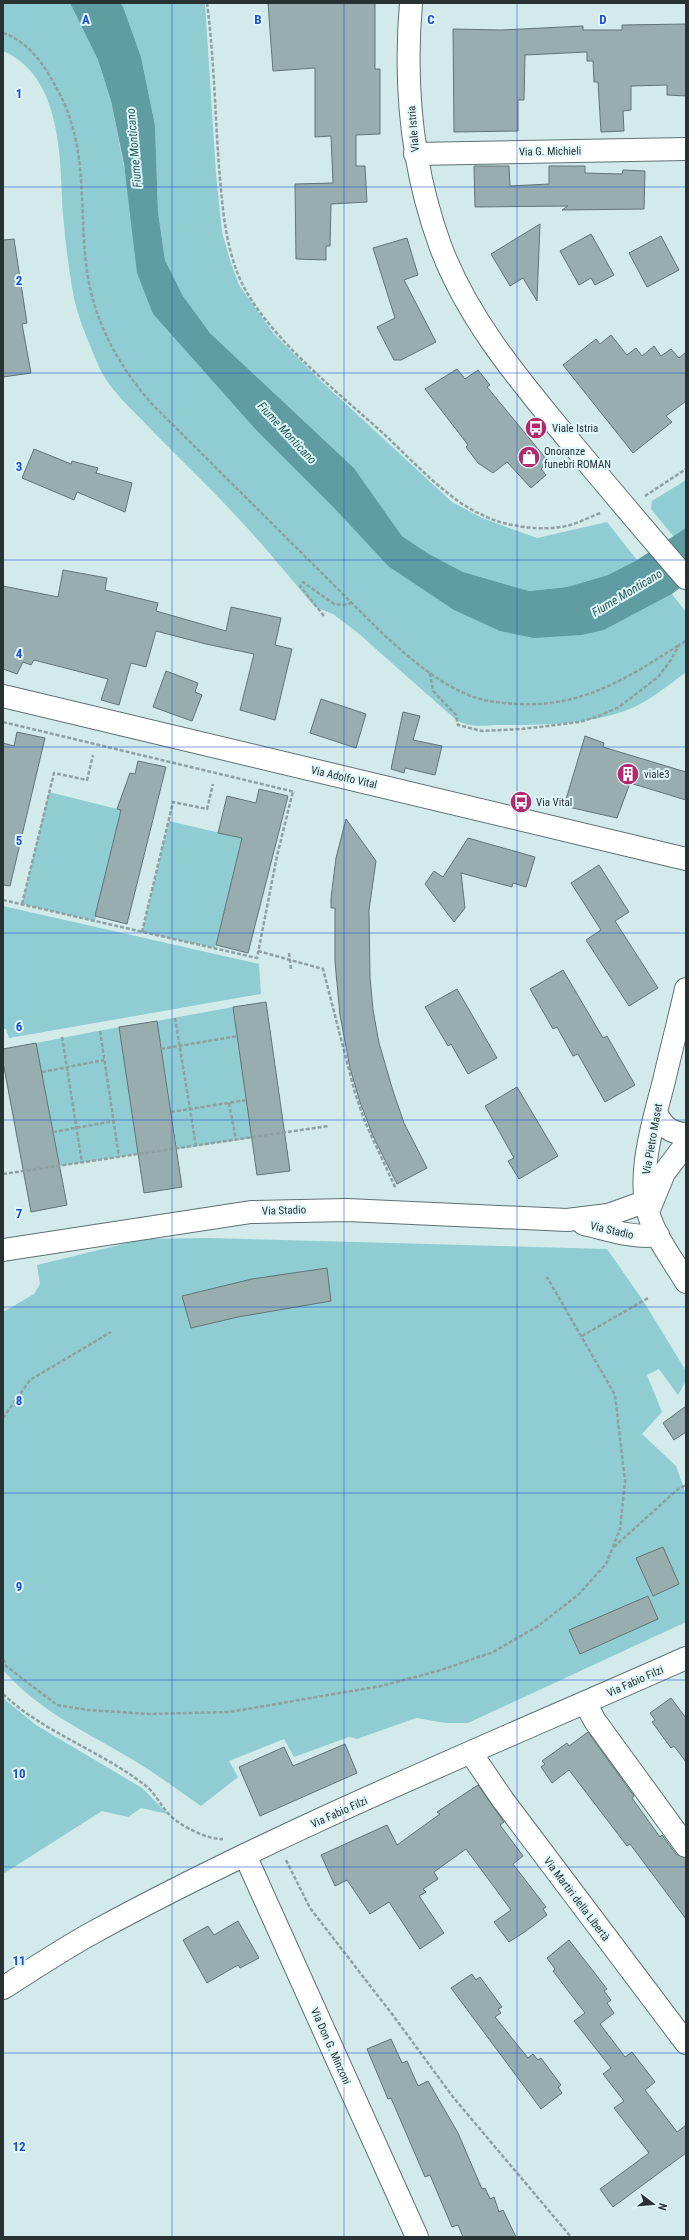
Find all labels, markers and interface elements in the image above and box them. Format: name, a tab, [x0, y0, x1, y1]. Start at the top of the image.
text: A	[82, 12, 90, 27]
text: B	[254, 12, 262, 27]
text: C	[427, 12, 435, 27]
text: D	[599, 12, 607, 27]
text: 1	[16, 86, 22, 101]
street label: Viale Istria	[405, 105, 422, 153]
water label: Fiume Monticano	[124, 108, 144, 188]
street label: Via G. Michieli	[519, 144, 581, 159]
text: 2	[16, 273, 23, 288]
water label: Fiume Monticano	[255, 399, 319, 467]
bus stop icon: Viale Istria	[523, 415, 549, 441]
place label: Viale Istria	[552, 422, 598, 435]
shop icon: Onoranze funebri ROMAN	[516, 444, 542, 470]
place label: Onoranze funebri ROMAN	[544, 445, 611, 471]
text: 3	[16, 459, 22, 474]
water label: Fiume Monticano	[589, 566, 665, 620]
text: 4	[16, 646, 23, 661]
building icon: viale3	[615, 761, 641, 787]
street label: Via Adolfo Vital	[309, 764, 378, 791]
place label: viale3	[644, 768, 670, 781]
bus stop icon: Via Vital	[508, 789, 534, 815]
place label: Via Vital	[536, 796, 572, 809]
text: 5	[16, 833, 23, 848]
text: 6	[16, 1019, 23, 1034]
street label: Via Pietro Maset	[640, 1103, 665, 1176]
street label: Via Stadio	[262, 1203, 307, 1218]
text: 7	[16, 1206, 23, 1221]
street label: Via Stadio	[589, 1219, 635, 1242]
text: 8	[16, 1393, 22, 1408]
text: 9	[16, 1579, 22, 1594]
street label: Via Fabio Filzi	[605, 1663, 666, 1700]
text: 10	[12, 1766, 26, 1781]
street label: Via Fabio Filzi	[309, 1794, 370, 1831]
street label: Via Martiri della Libertà	[541, 1855, 612, 1944]
text: 11	[12, 1953, 26, 1968]
street label: Via Don G. Minzoni	[308, 2006, 353, 2086]
text: 12	[12, 2139, 26, 2154]
north arrow	[633, 2184, 673, 2224]
text: N	[655, 2202, 669, 2212]

